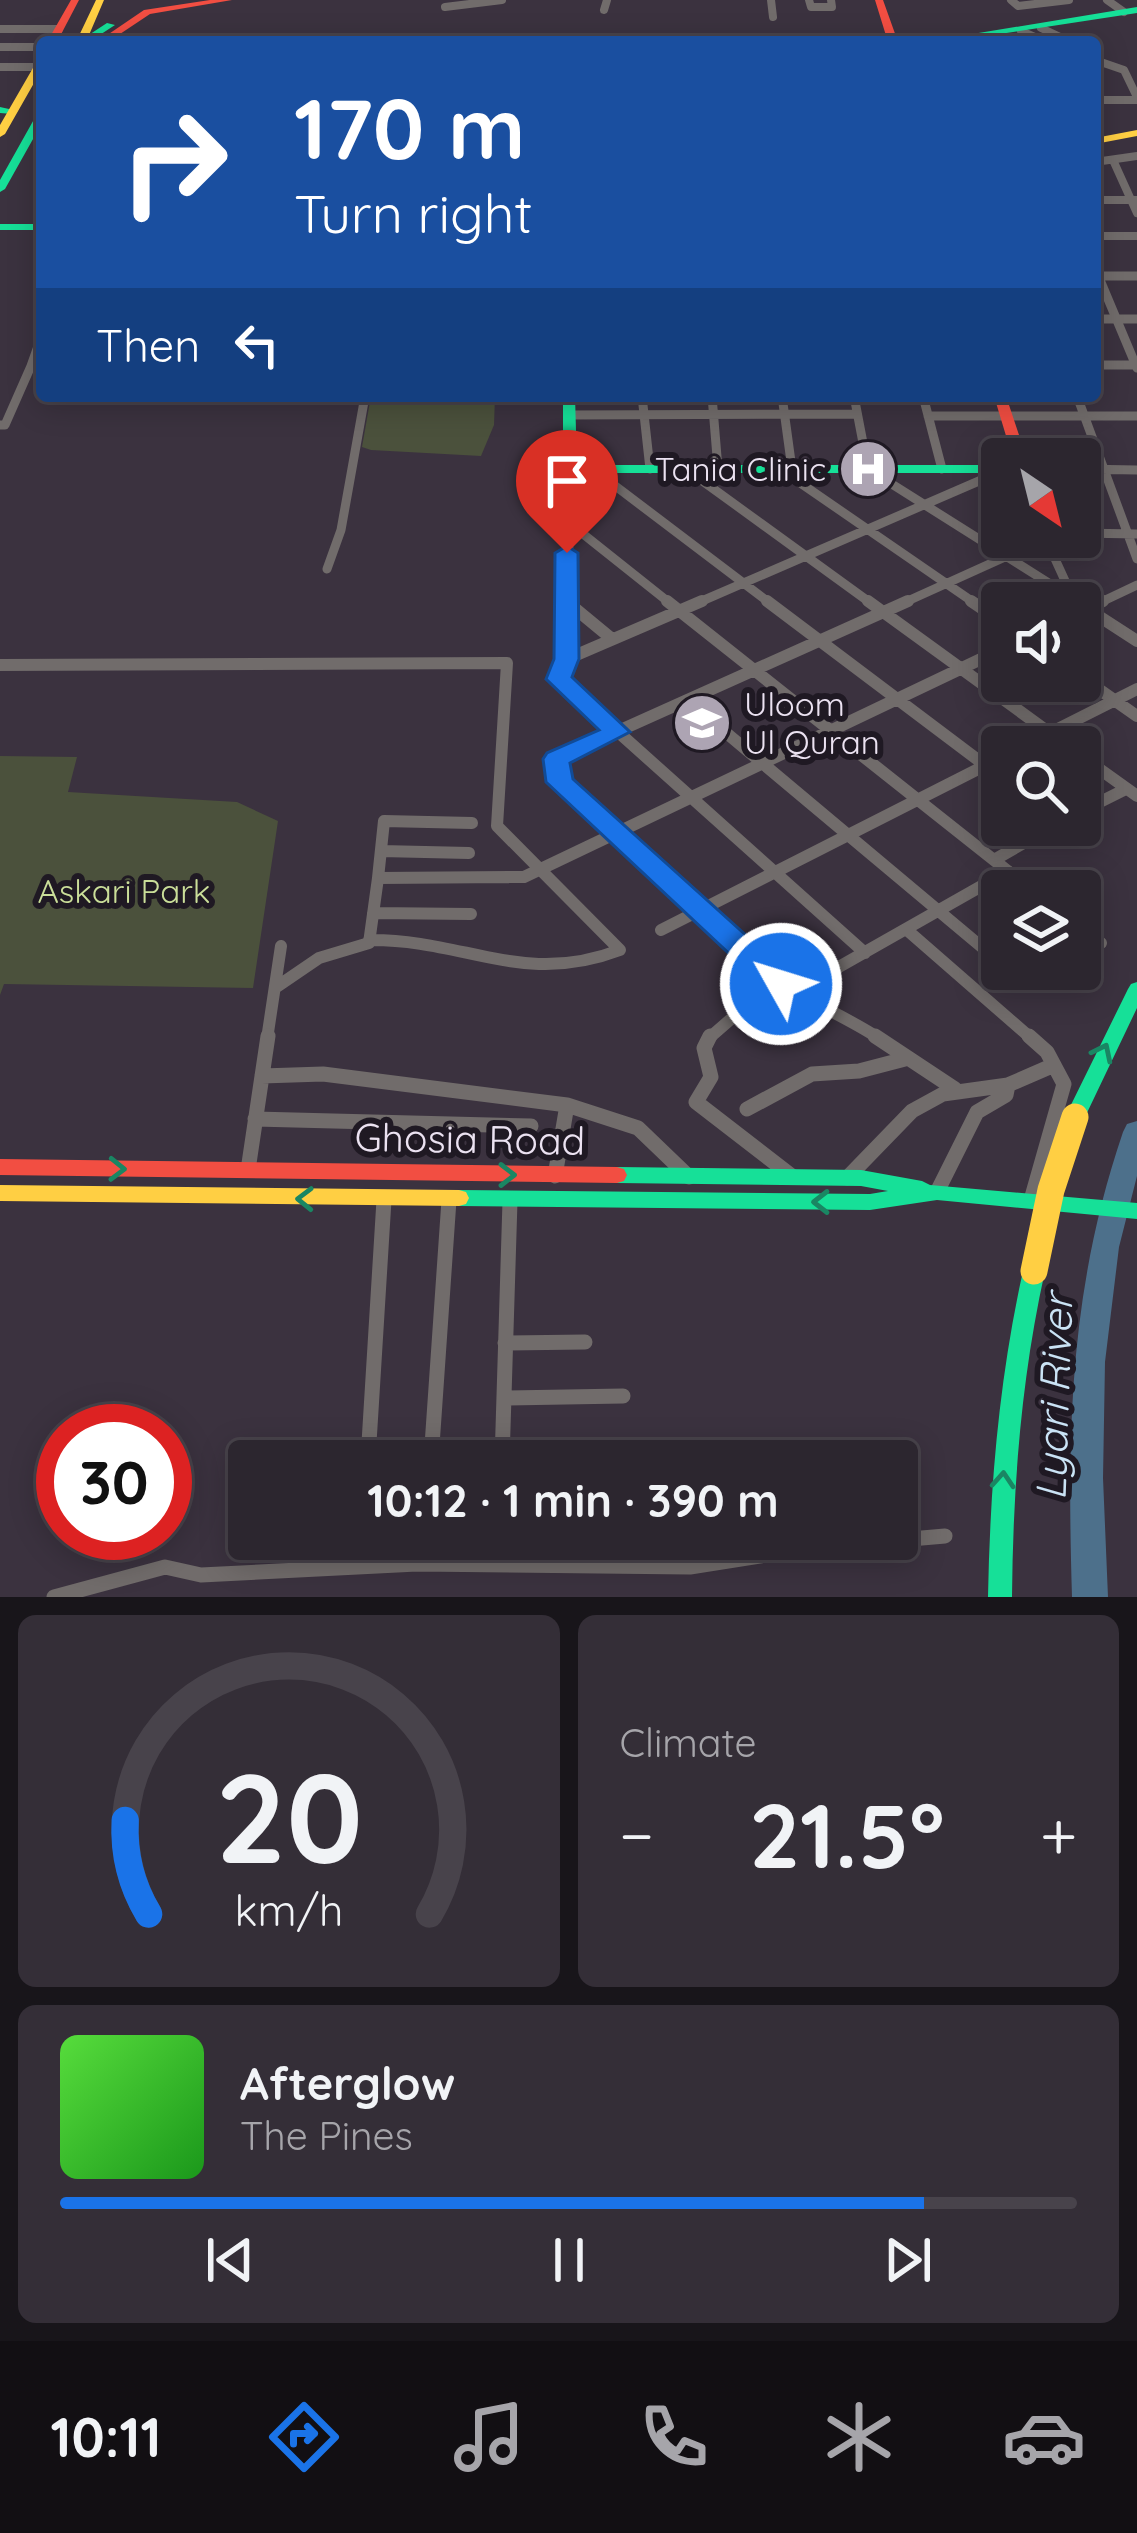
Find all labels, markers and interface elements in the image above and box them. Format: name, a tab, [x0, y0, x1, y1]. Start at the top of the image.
text: 170 m	[294, 75, 525, 180]
icon: right	[96, 84, 252, 240]
text: Turn right	[294, 179, 533, 247]
icon: left	[224, 312, 290, 378]
text: Then	[96, 317, 200, 373]
pin	[516, 430, 618, 553]
hospital icon: Tania Clinic	[837, 438, 899, 500]
north arrow	[981, 438, 1101, 558]
map controls	[981, 438, 1101, 990]
icon: arrive	[534, 448, 600, 514]
place label: Tania Clinic	[655, 448, 826, 489]
button: sound	[981, 582, 1101, 702]
place label: Uloom Ul Quran	[744, 683, 880, 762]
school or university icon: Uloom Ul Quran	[671, 692, 733, 754]
button: search	[981, 726, 1101, 846]
park label: Askari Park	[38, 870, 211, 911]
button: layers	[981, 870, 1101, 990]
position arrow	[718, 921, 844, 1047]
one-way arrow	[1089, 1043, 1112, 1064]
street label: Ghosia Road	[354, 1112, 586, 1165]
one-way arrow	[108, 1155, 127, 1181]
one-way arrow	[499, 1162, 517, 1188]
one-way arrow	[295, 1186, 313, 1212]
one-way arrow	[811, 1189, 829, 1215]
water label: Lyari River	[1023, 1288, 1084, 1501]
speed limit sign: 30	[36, 1404, 192, 1560]
one-way arrow	[990, 1470, 1015, 1489]
text: 10:12 · 1 min · 390 m	[367, 1472, 779, 1528]
text: Climate	[620, 1718, 757, 1767]
text: 20	[215, 1738, 363, 1894]
text: 21.5°	[749, 1778, 945, 1891]
text: −	[620, 1793, 654, 1876]
text: +	[1040, 1793, 1077, 1876]
text: km/h	[234, 1883, 343, 1937]
text: Afterglow	[240, 2055, 455, 2111]
text: The Pines	[240, 2111, 413, 2160]
icon: previous	[197, 2227, 263, 2293]
icon: pause	[536, 2227, 602, 2293]
icon: next	[875, 2227, 941, 2293]
icon: directions	[262, 2395, 346, 2479]
icon: music	[447, 2395, 531, 2479]
icon: phone	[632, 2395, 716, 2479]
icon: climate	[817, 2395, 901, 2479]
icon: car	[1002, 2395, 1086, 2479]
text: 10:11	[51, 2403, 161, 2471]

